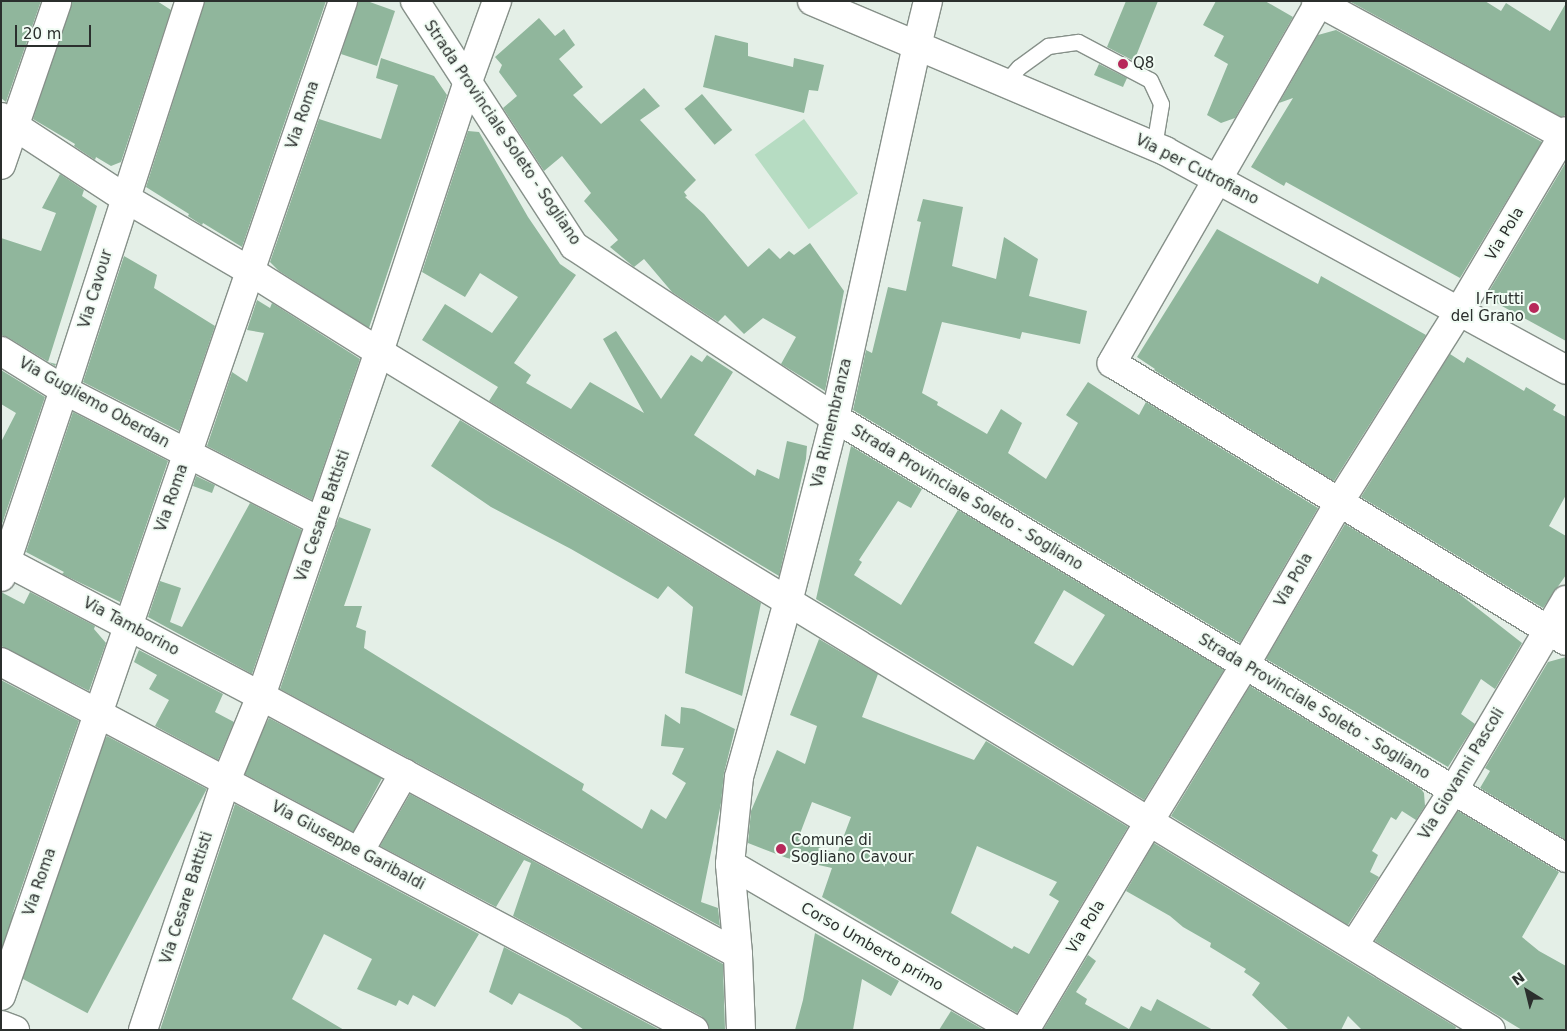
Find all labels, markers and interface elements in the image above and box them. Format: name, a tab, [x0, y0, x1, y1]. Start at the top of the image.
scale bar	[18, 15, 94, 47]
street label: Strada Provinciale Soleto - Sogliano	[420, 17, 584, 249]
text: 20 m	[23, 25, 61, 43]
place label: Q8	[1133, 55, 1154, 73]
marker: Q8	[1117, 58, 1129, 70]
street label: Via Roma	[283, 79, 323, 151]
street label: Via per Cutrofiano	[1132, 131, 1262, 209]
street label: Via Pola	[1482, 204, 1528, 264]
street label: Via Cavour	[75, 247, 117, 331]
place label: I Frutti del Grano	[1451, 290, 1524, 325]
marker: I Frutti del Grano	[1528, 302, 1540, 314]
street label: Via Gugliemo Oberdan	[16, 354, 172, 452]
street label: Via Rimembranza	[808, 356, 856, 490]
street label: Strada Provinciale Soleto - Sogliano	[848, 422, 1086, 574]
street label: Via Cesare Battisti	[292, 448, 354, 584]
street label: Via Roma	[152, 462, 192, 534]
street label: Via Pola	[1271, 550, 1317, 610]
street label: Via Tamborino	[80, 594, 182, 660]
street label: Strada Provinciale Soleto - Sogliano	[1195, 631, 1433, 783]
street label: Via Giovanni Pascoli	[1416, 705, 1508, 843]
street label: Via Giuseppe Garibaldi	[268, 798, 428, 894]
street label: Via Cesare Battisti	[157, 830, 217, 966]
place label: Comune di Sogliano Cavour	[791, 831, 914, 866]
marker: Comune di Sogliano Cavour	[775, 843, 787, 855]
street label: Via Roma	[20, 846, 60, 918]
street label: Via Pola	[1063, 897, 1109, 957]
street label: Corso Umberto primo	[798, 899, 946, 995]
north arrow	[1502, 966, 1552, 1016]
text: N	[1509, 969, 1528, 989]

